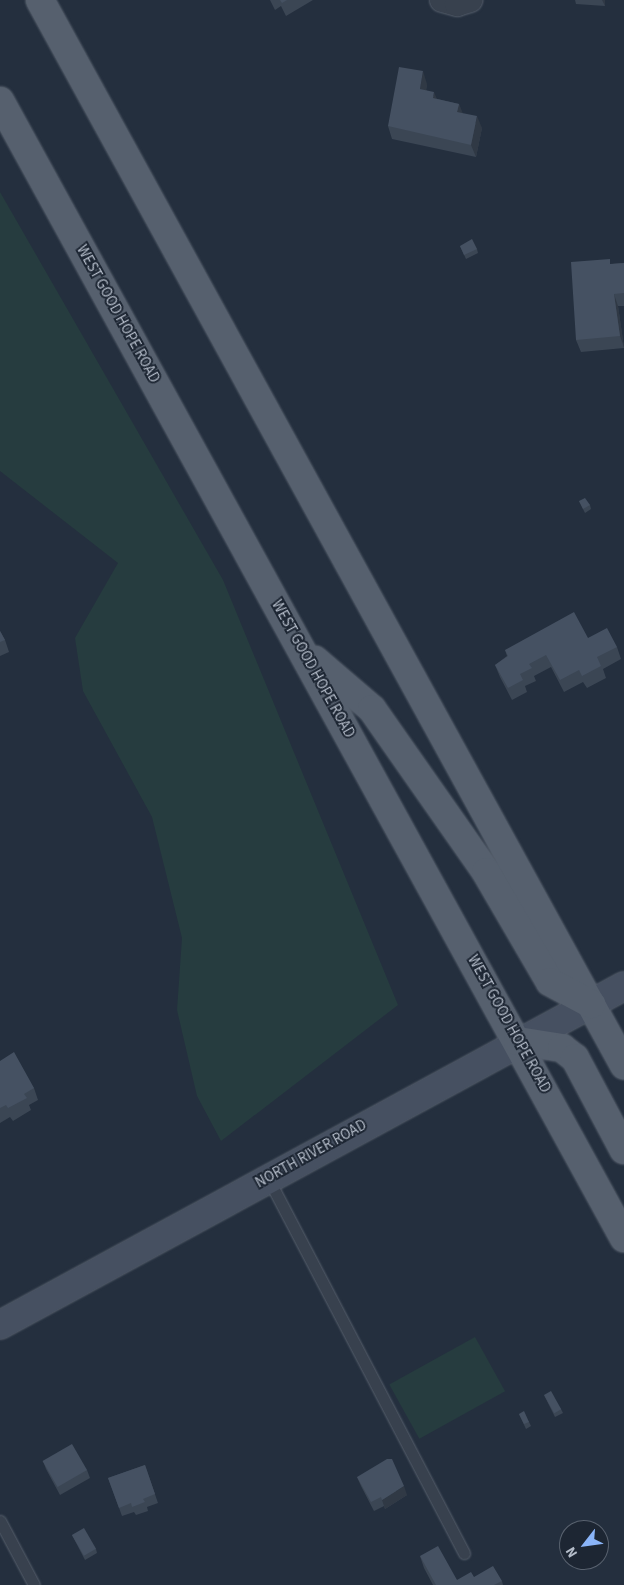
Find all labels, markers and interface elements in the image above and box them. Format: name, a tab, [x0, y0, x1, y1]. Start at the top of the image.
street label: WEST GOOD HOPE ROAD	[73, 242, 163, 386]
street label: WEST GOOD HOPE ROAD	[268, 597, 358, 741]
street label: WEST GOOD HOPE ROAD	[464, 952, 554, 1096]
street label: NORTH RIVER ROAD	[252, 1116, 370, 1192]
north arrow	[559, 1520, 609, 1570]
text: N	[561, 1543, 583, 1561]

